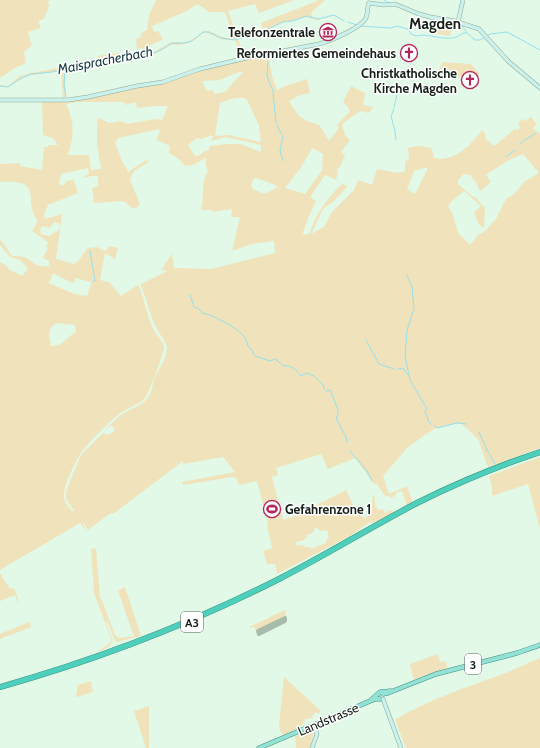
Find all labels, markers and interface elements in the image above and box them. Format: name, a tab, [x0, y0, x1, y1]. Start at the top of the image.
district label: Magden	[409, 15, 461, 33]
museum icon: Telefonzentrale	[318, 22, 338, 42]
place label: Telefonzentrale	[228, 24, 315, 40]
water label: Maispracherbach	[55, 42, 154, 78]
church icon: Reformiertes Gemeindehaus	[399, 43, 419, 63]
place label: Reformiertes Gemeindehaus	[236, 45, 397, 61]
place label: Christkatholische Kirche Magden	[361, 65, 457, 96]
church icon: Christkatholische Kirche Magden	[460, 70, 480, 90]
sports icon: Gefahrenzone 1	[262, 499, 282, 519]
place label: Gefahrenzone 1	[285, 501, 371, 517]
road number: A3	[181, 612, 203, 632]
road number: 3	[465, 654, 481, 674]
street label: Landstrasse	[295, 699, 361, 739]

